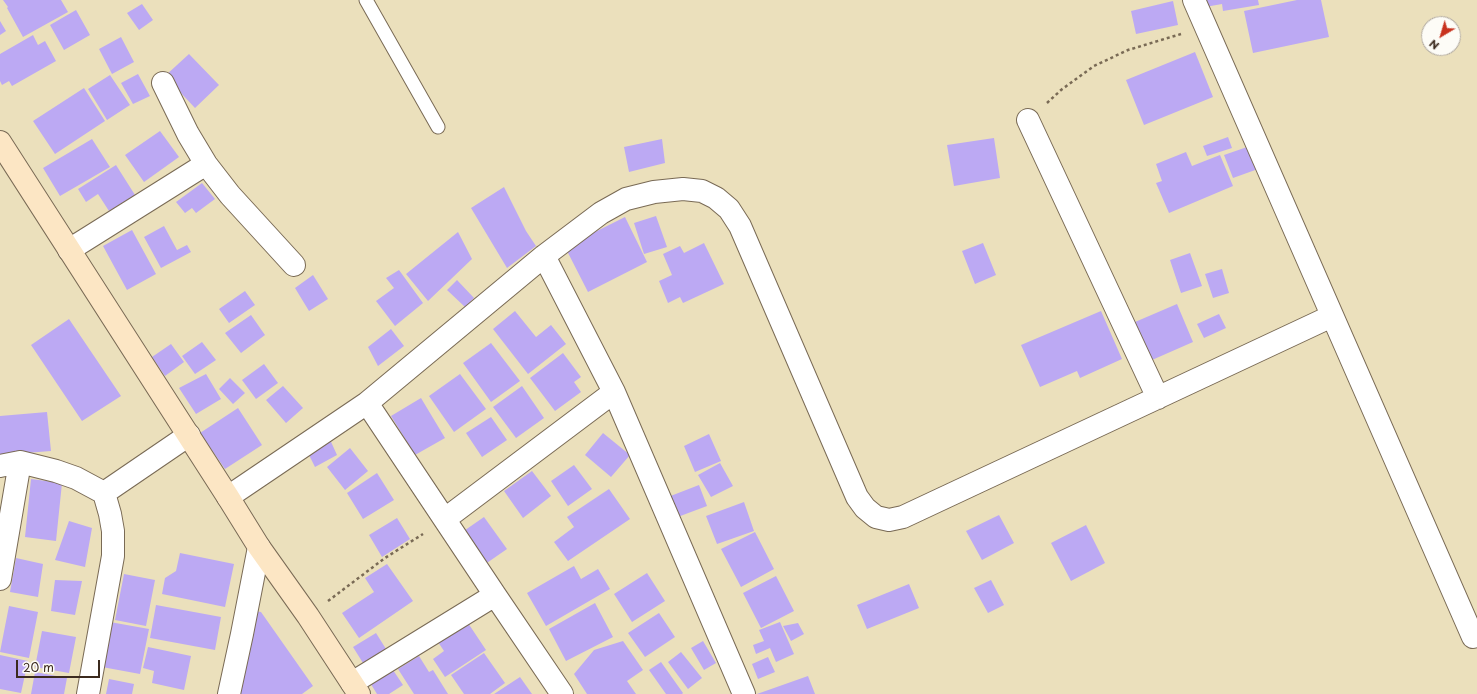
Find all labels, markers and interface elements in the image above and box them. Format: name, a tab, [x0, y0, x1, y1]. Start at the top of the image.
north arrow	[1421, 16, 1461, 56]
text: N	[1425, 36, 1443, 54]
scale bar	[18, 652, 102, 678]
text: 20 m	[23, 658, 54, 676]

